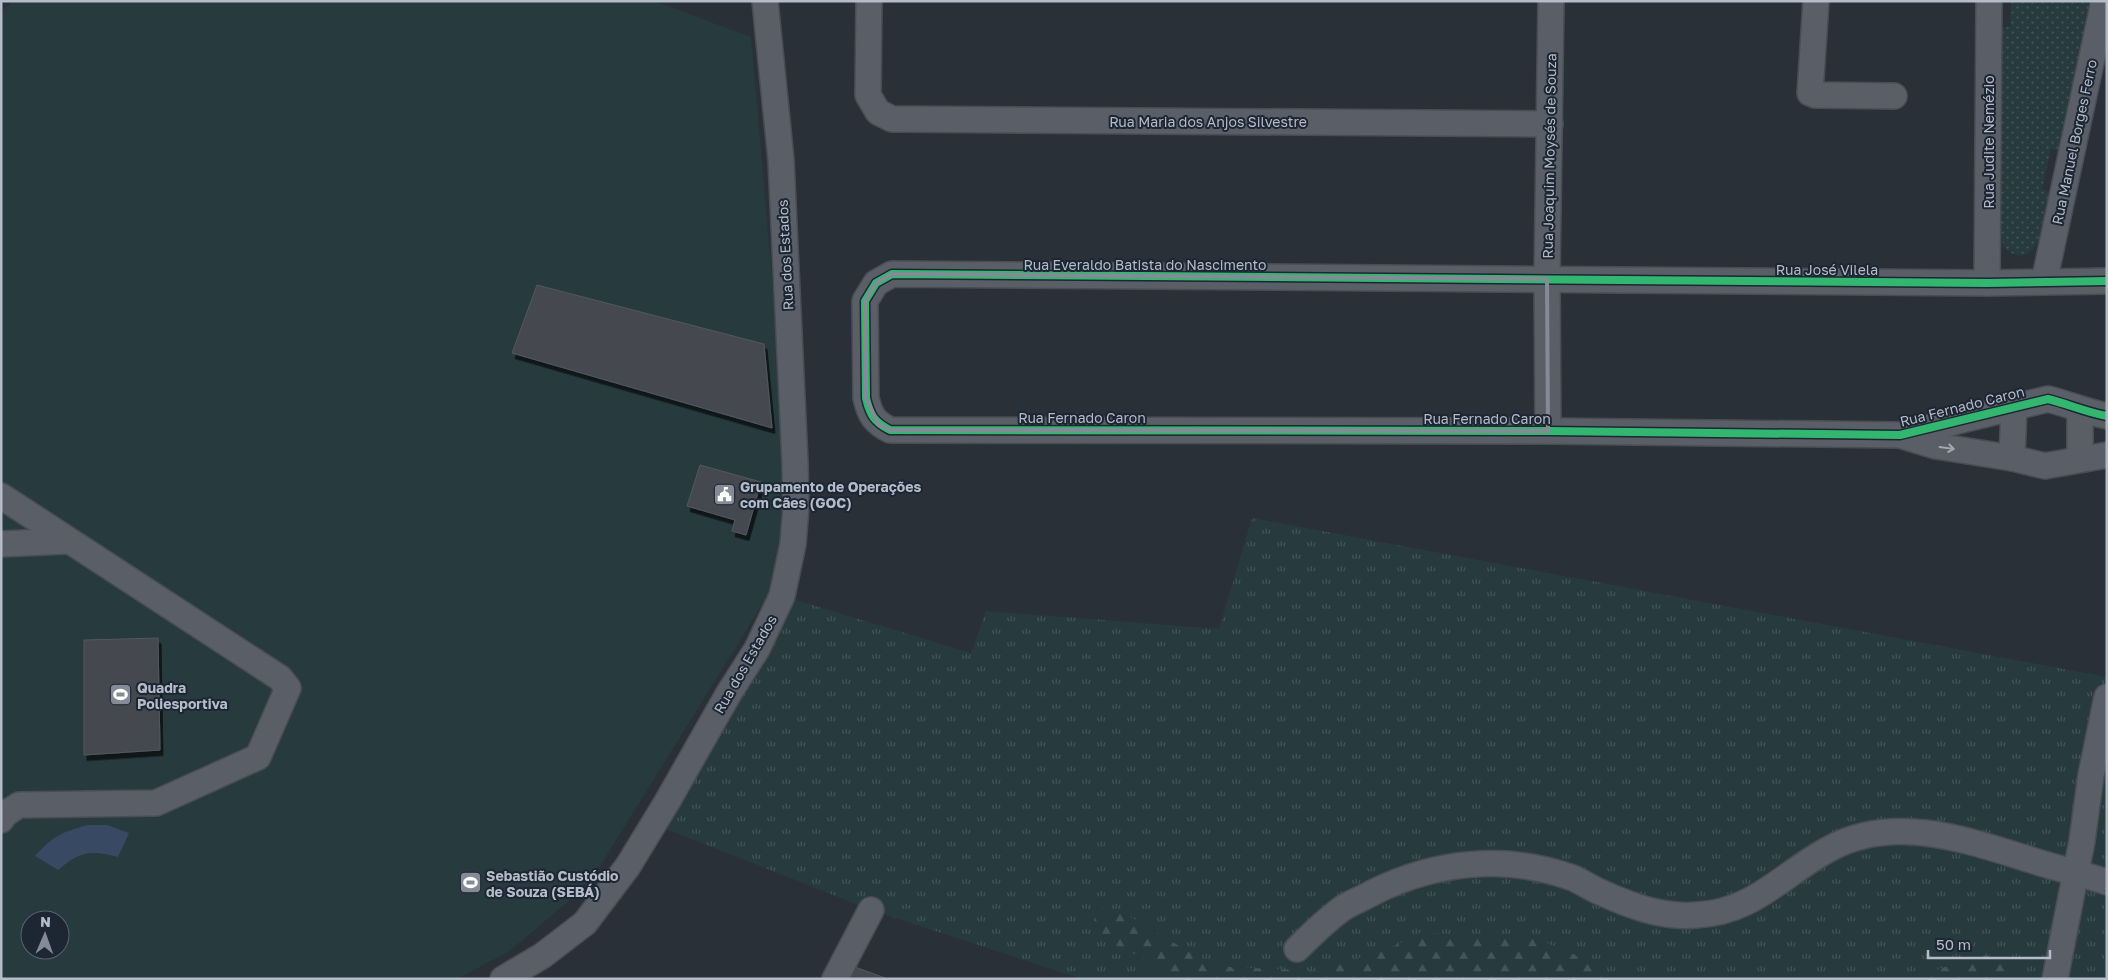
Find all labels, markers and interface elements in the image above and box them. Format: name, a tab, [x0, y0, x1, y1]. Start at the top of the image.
street label: Rua Joaquim Moysés de Souza	[1539, 53, 1559, 259]
street label: Rua Manuel Borges Ferro	[2048, 58, 2100, 226]
street label: Rua Judite Nemézio	[1980, 75, 1997, 209]
street label: Rua Maria dos Anjos Silvestre	[1109, 113, 1307, 130]
street label: Rua dos Estados	[774, 199, 796, 311]
street label: Rua Everaldo Batista do Nascimento	[1023, 256, 1267, 273]
street label: Rua José Vilela	[1776, 261, 1878, 278]
street label: Rua Fernado Caron	[1898, 382, 2026, 430]
street label: Rua Fernado Caron	[1018, 409, 1146, 426]
street label: Rua Fernado Caron	[1423, 410, 1551, 427]
one-way arrow	[1938, 443, 1954, 453]
place label: Grupamento de Operações com Cães (GOC)	[740, 478, 921, 511]
public building icon: Grupamento de Operações com Cães (GOC)	[712, 482, 736, 506]
street label: Rua dos Estados	[710, 612, 780, 716]
place label: Quadra Poliesportiva	[137, 679, 228, 712]
sports icon: Quadra Poliesportiva	[109, 683, 133, 707]
place label: Sebastião Custódio de Souza (SEBÁ)	[486, 867, 618, 900]
sports icon: Sebastião Custódio de Souza (SEBÁ)	[458, 871, 482, 895]
north arrow	[20, 910, 70, 960]
text: N	[40, 913, 51, 930]
scale bar	[1928, 928, 2050, 960]
text: 50 m	[1936, 935, 1971, 953]

